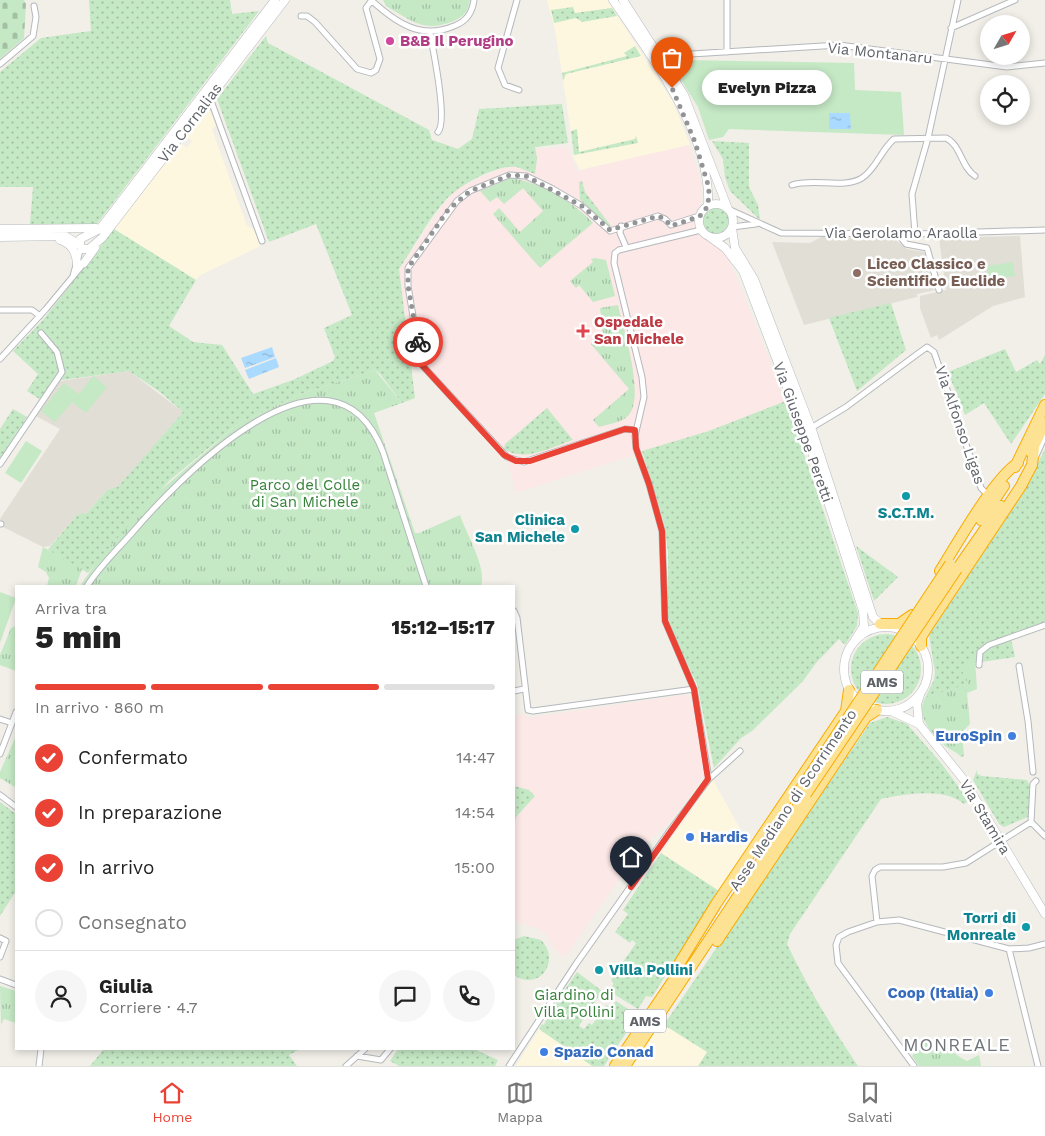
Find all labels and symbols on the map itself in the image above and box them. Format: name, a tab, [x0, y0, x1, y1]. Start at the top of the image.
north arrow	[980, 15, 1030, 65]
place label: B&B Il Perugino	[400, 32, 513, 50]
marker: B&B Il Perugino	[384, 35, 396, 47]
pin	[651, 37, 693, 88]
street label: Via Montanaru	[826, 39, 934, 67]
callout: Evelyn Pizza	[702, 70, 832, 106]
street label: Via Cornalias	[154, 80, 226, 166]
street label: Via Gerolamo Araolla	[824, 224, 978, 242]
place label: Liceo Classico e Scientifico Euclide	[867, 255, 1006, 290]
marker: Liceo Classico e Scientifico Euclide	[851, 267, 863, 279]
place label: Ospedale San Michele	[594, 313, 684, 348]
courier	[393, 317, 443, 367]
marker: Ospedale San Michele	[576, 324, 590, 338]
street label: Via Giuseppe Peretti	[769, 359, 837, 505]
street label: Via Alfonso Ligas	[931, 363, 989, 487]
park label: Parco del Colle di San Michele	[250, 476, 360, 511]
marker: S.C.T.M.	[900, 490, 912, 502]
place label: S.C.T.M.	[878, 504, 934, 522]
place label: Clinica San Michele	[475, 511, 565, 546]
marker: Clinica San Michele	[569, 523, 581, 535]
road number: AMS	[861, 670, 903, 694]
street label: Asse Mediano di Scorrimento	[725, 706, 861, 894]
place label: EuroSpin	[935, 727, 1002, 745]
marker: EuroSpin	[1006, 730, 1018, 742]
street label: Via Stamira	[956, 776, 1015, 858]
place label: Hardis	[700, 828, 748, 846]
marker: Hardis	[684, 831, 696, 843]
pin	[610, 836, 652, 887]
place label: Torri di Monreale	[947, 909, 1016, 944]
marker: Torri di Monreale	[1020, 921, 1032, 933]
place label: Villa Pollini	[609, 961, 693, 979]
marker: Villa Pollini	[593, 964, 605, 976]
place label: Coop (Italia)	[888, 984, 979, 1002]
park label: Giardino di Villa Pollini	[534, 986, 614, 1021]
marker: Coop (Italia)	[983, 987, 995, 999]
road number: AMS	[624, 1009, 666, 1032]
district label: MONREALE	[903, 1034, 1011, 1055]
place label: Spazio Conad	[554, 1043, 654, 1061]
marker: Spazio Conad	[538, 1046, 550, 1058]

